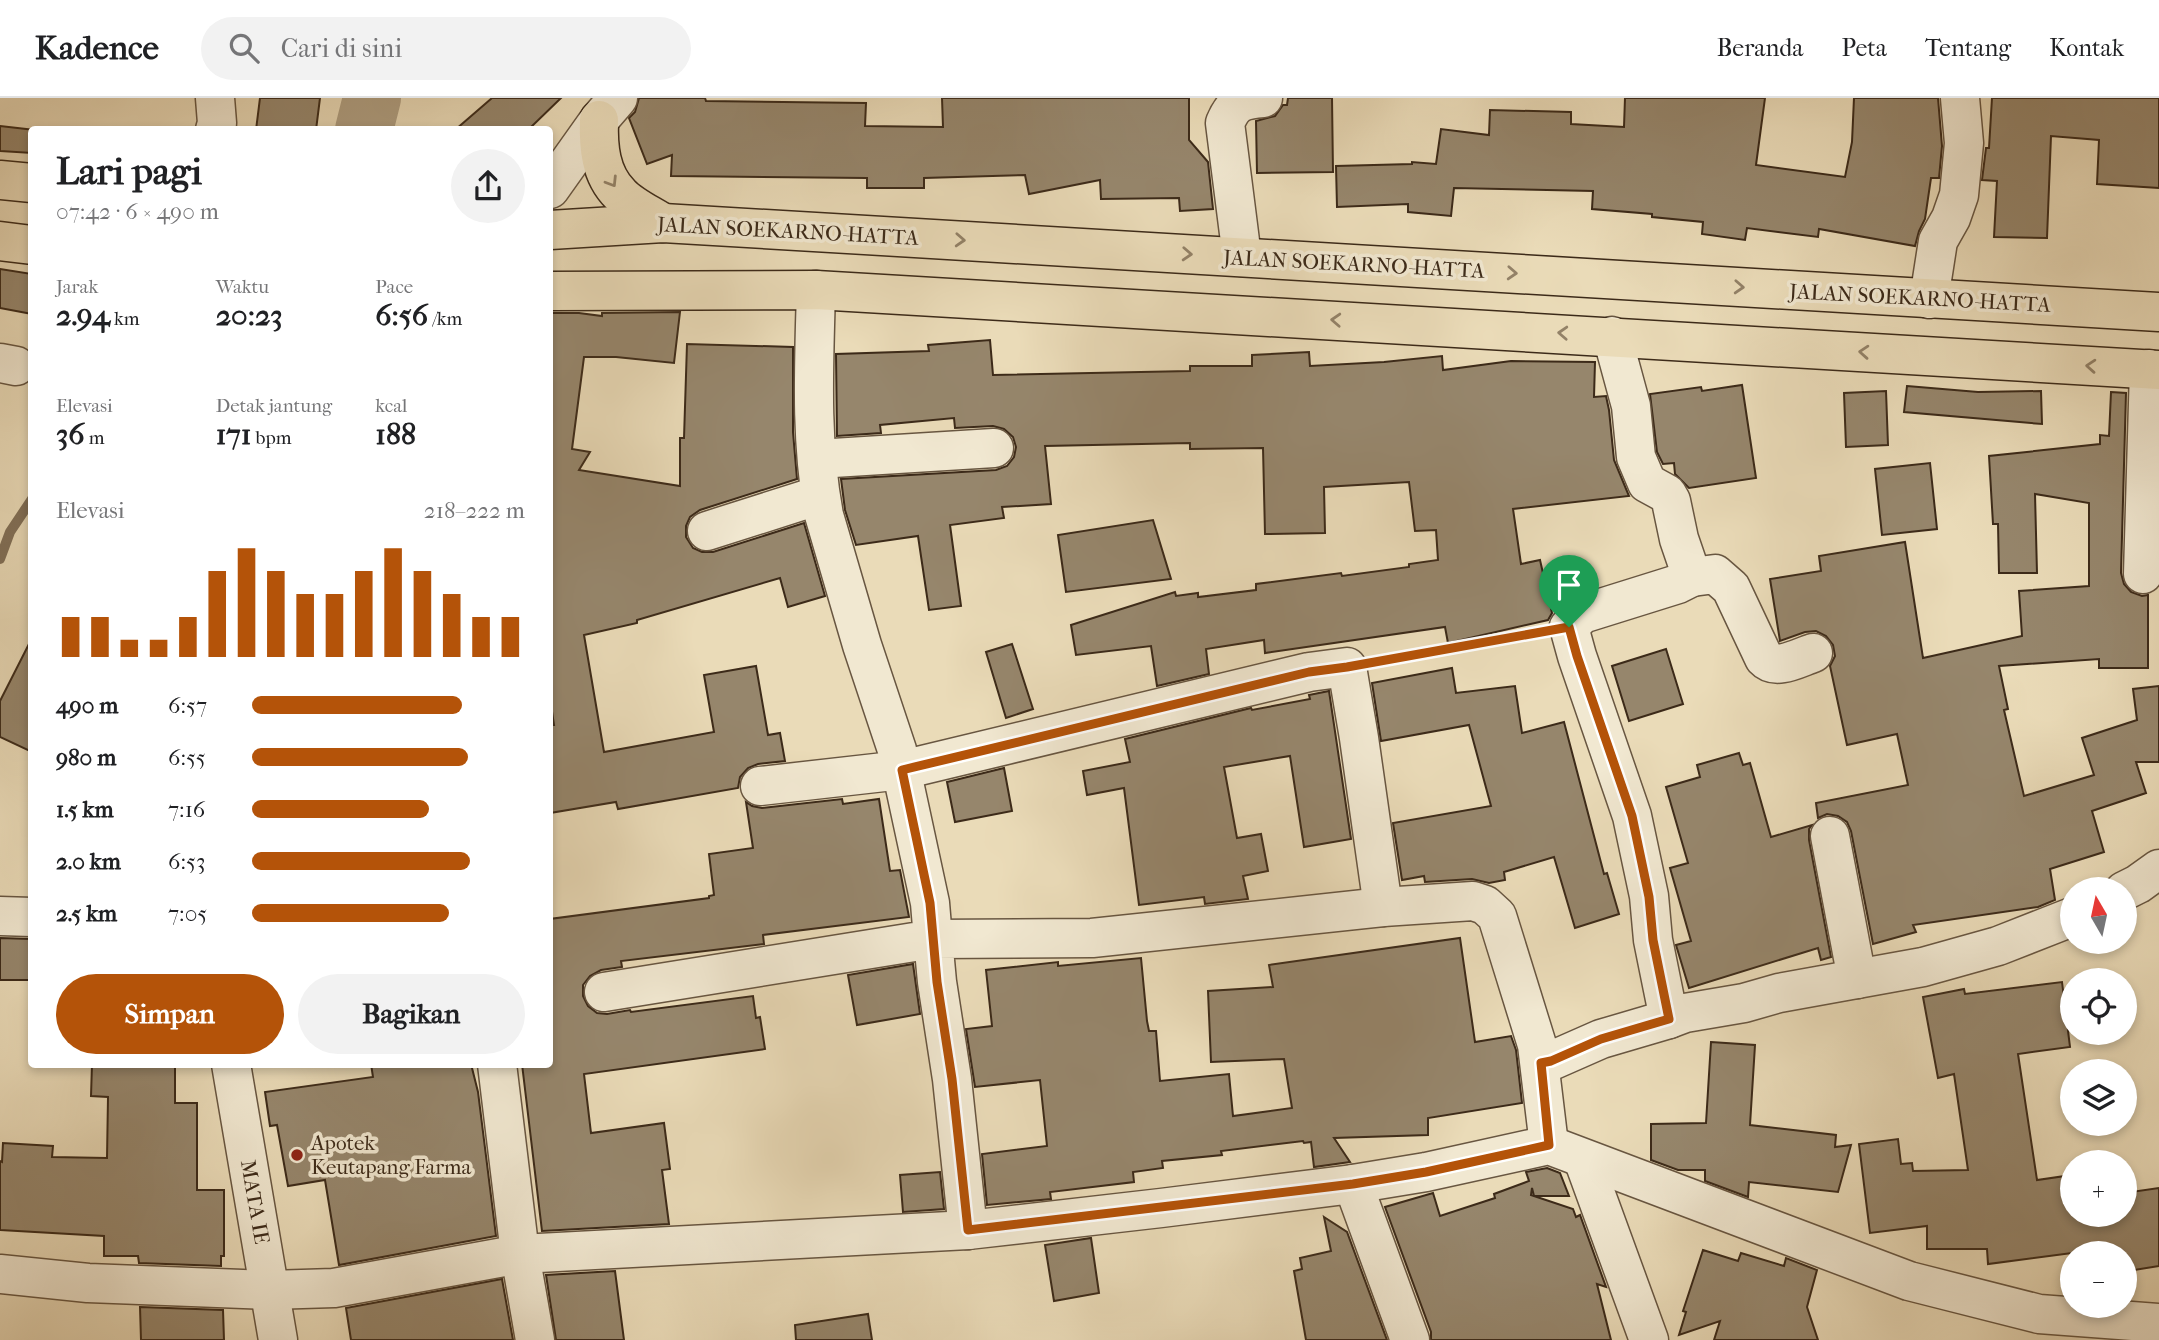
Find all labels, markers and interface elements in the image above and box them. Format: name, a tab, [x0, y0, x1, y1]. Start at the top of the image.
search box	[201, 17, 691, 80]
text: Kadence	[35, 29, 159, 68]
icon: search	[225, 29, 263, 67]
text: Cari di sini	[281, 33, 402, 64]
text: Beranda	[1717, 34, 1803, 62]
text: Peta	[1841, 34, 1887, 62]
text: Tentang	[1925, 34, 2011, 62]
text: Kontak	[2049, 34, 2124, 62]
text: Lari pagi	[56, 149, 202, 194]
button: share	[451, 149, 525, 223]
one-way arrow	[604, 175, 617, 188]
text: 07:42 · 6 × 490 m	[56, 198, 219, 225]
street label: JALAN SOEKARNO-HATTA	[655, 212, 920, 250]
one-way arrow	[955, 233, 966, 248]
street label: JALAN SOEKARNO-HATTA	[1221, 245, 1486, 283]
one-way arrow	[1182, 246, 1193, 261]
one-way arrow	[1507, 266, 1518, 281]
text: Jarak	[56, 276, 98, 298]
text: Waktu	[216, 276, 269, 298]
text: Pace	[375, 276, 413, 298]
one-way arrow	[1734, 279, 1745, 294]
street label: JALAN SOEKARNO-HATTA	[1787, 279, 2052, 317]
text: 2.94	[56, 298, 110, 333]
text: 20:23	[216, 298, 283, 333]
text: 6:56	[375, 298, 428, 333]
text: km	[110, 308, 140, 330]
text: /km	[428, 308, 462, 330]
one-way arrow	[1330, 313, 1341, 328]
one-way arrow	[1558, 326, 1569, 341]
one-way arrow	[1858, 344, 1869, 359]
one-way arrow	[2085, 359, 2096, 374]
text: Elevasi	[56, 395, 113, 417]
text: Detak jantung	[216, 395, 332, 417]
text: kcal	[375, 395, 407, 417]
text: 36	[56, 417, 85, 452]
text: 171	[216, 417, 252, 452]
text: 188	[375, 417, 416, 452]
text: m	[85, 427, 104, 449]
text: bpm	[252, 427, 292, 449]
text: Elevasi	[56, 497, 125, 524]
text: 218–222 m	[424, 497, 525, 524]
pin	[1539, 555, 1599, 627]
icon: arrive	[1550, 566, 1588, 604]
text: 490 m	[56, 692, 118, 719]
text: 6:57	[168, 692, 207, 719]
text: 980 m	[56, 744, 116, 771]
text: 6:55	[168, 744, 206, 771]
text: 1.5 km	[56, 796, 114, 823]
text: 7:16	[168, 796, 205, 823]
text: 2.0 km	[56, 848, 121, 875]
text: 6:53	[168, 848, 205, 875]
north arrow	[2060, 877, 2137, 954]
map controls	[2060, 877, 2137, 1318]
text: 2.5 km	[56, 900, 117, 927]
text: 7:05	[168, 900, 207, 927]
button: locate	[2060, 968, 2137, 1045]
button: Simpan	[56, 974, 284, 1054]
button: Bagikan	[298, 974, 525, 1054]
button: layers	[2060, 1059, 2137, 1136]
place label: Apotek Keutapang Farma	[310, 1131, 472, 1179]
marker: Apotek Keutapang Farma	[289, 1147, 305, 1163]
button: +	[2060, 1150, 2137, 1227]
street label: MATA IE	[236, 1158, 274, 1246]
button: −	[2060, 1241, 2137, 1318]

